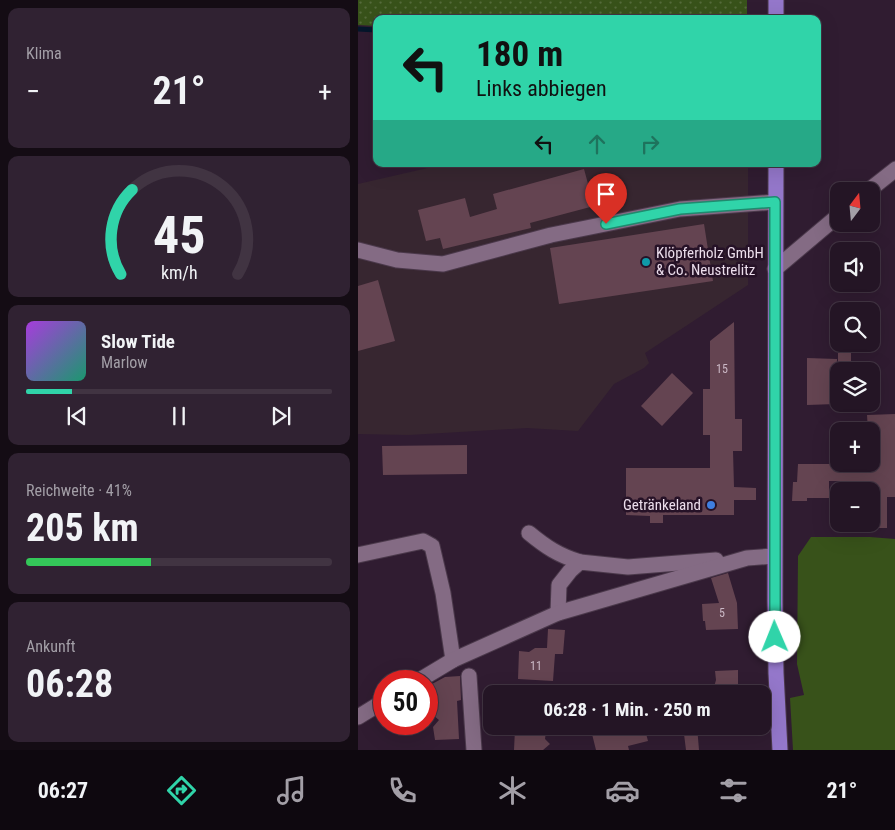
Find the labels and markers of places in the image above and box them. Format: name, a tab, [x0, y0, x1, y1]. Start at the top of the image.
pin	[585, 173, 627, 224]
place label: Klöpferholz GmbH & Co. Neustrelitz	[656, 244, 764, 279]
marker: Klöpferholz GmbH & Co. Neustrelitz	[640, 256, 652, 268]
place label: Getränkeland	[623, 496, 701, 514]
marker: Getränkeland	[705, 499, 717, 511]

